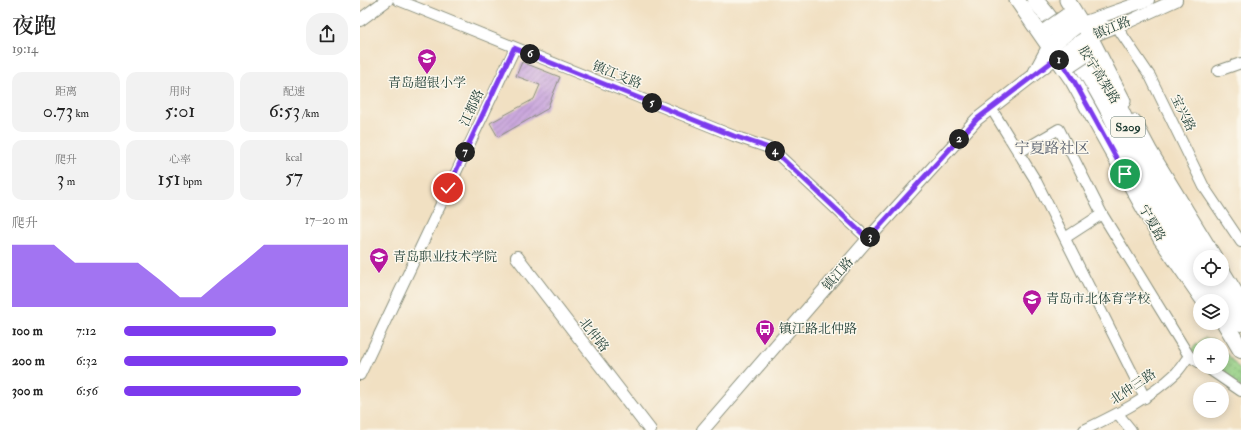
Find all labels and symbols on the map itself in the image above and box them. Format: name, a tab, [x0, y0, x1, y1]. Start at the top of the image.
street label: 镇江路	[1091, 13, 1133, 43]
street label: 胶宁高架路	[1075, 43, 1123, 107]
pin: 6	[520, 44, 540, 64]
school or university icon: 青岛超银小学	[416, 47, 438, 75]
pin: 1	[1049, 50, 1069, 70]
street label: 镇江支路	[590, 58, 644, 92]
place label: 青岛超银小学	[388, 75, 466, 91]
street label: 江都路	[457, 87, 487, 129]
street label: 宝兴路	[1167, 92, 1199, 134]
pin: 5	[642, 93, 662, 113]
road number: S209	[1111, 117, 1145, 137]
pin: 2	[949, 129, 969, 149]
district label: 宁夏路社区	[1014, 139, 1090, 158]
pin: 4	[765, 141, 785, 161]
pin: 7	[455, 142, 475, 162]
pin	[1108, 157, 1142, 191]
pin	[431, 171, 465, 205]
street label: 宁夏路	[1135, 202, 1169, 244]
pin: 3	[860, 227, 880, 247]
school or university icon: 青岛职业技术学院	[368, 246, 390, 274]
place label: 青岛职业技术学院	[393, 249, 497, 265]
street label: 镇江路	[819, 254, 857, 294]
school or university icon: 青岛市北体育学校	[1021, 288, 1043, 316]
place label: 青岛市北体育学校	[1046, 291, 1150, 307]
street label: 北仲路	[576, 315, 612, 355]
bus stop icon: 镇江路北仲路	[754, 318, 776, 346]
place label: 镇江路北仲路	[779, 321, 857, 337]
street label: 北仲三路	[1107, 366, 1159, 408]

